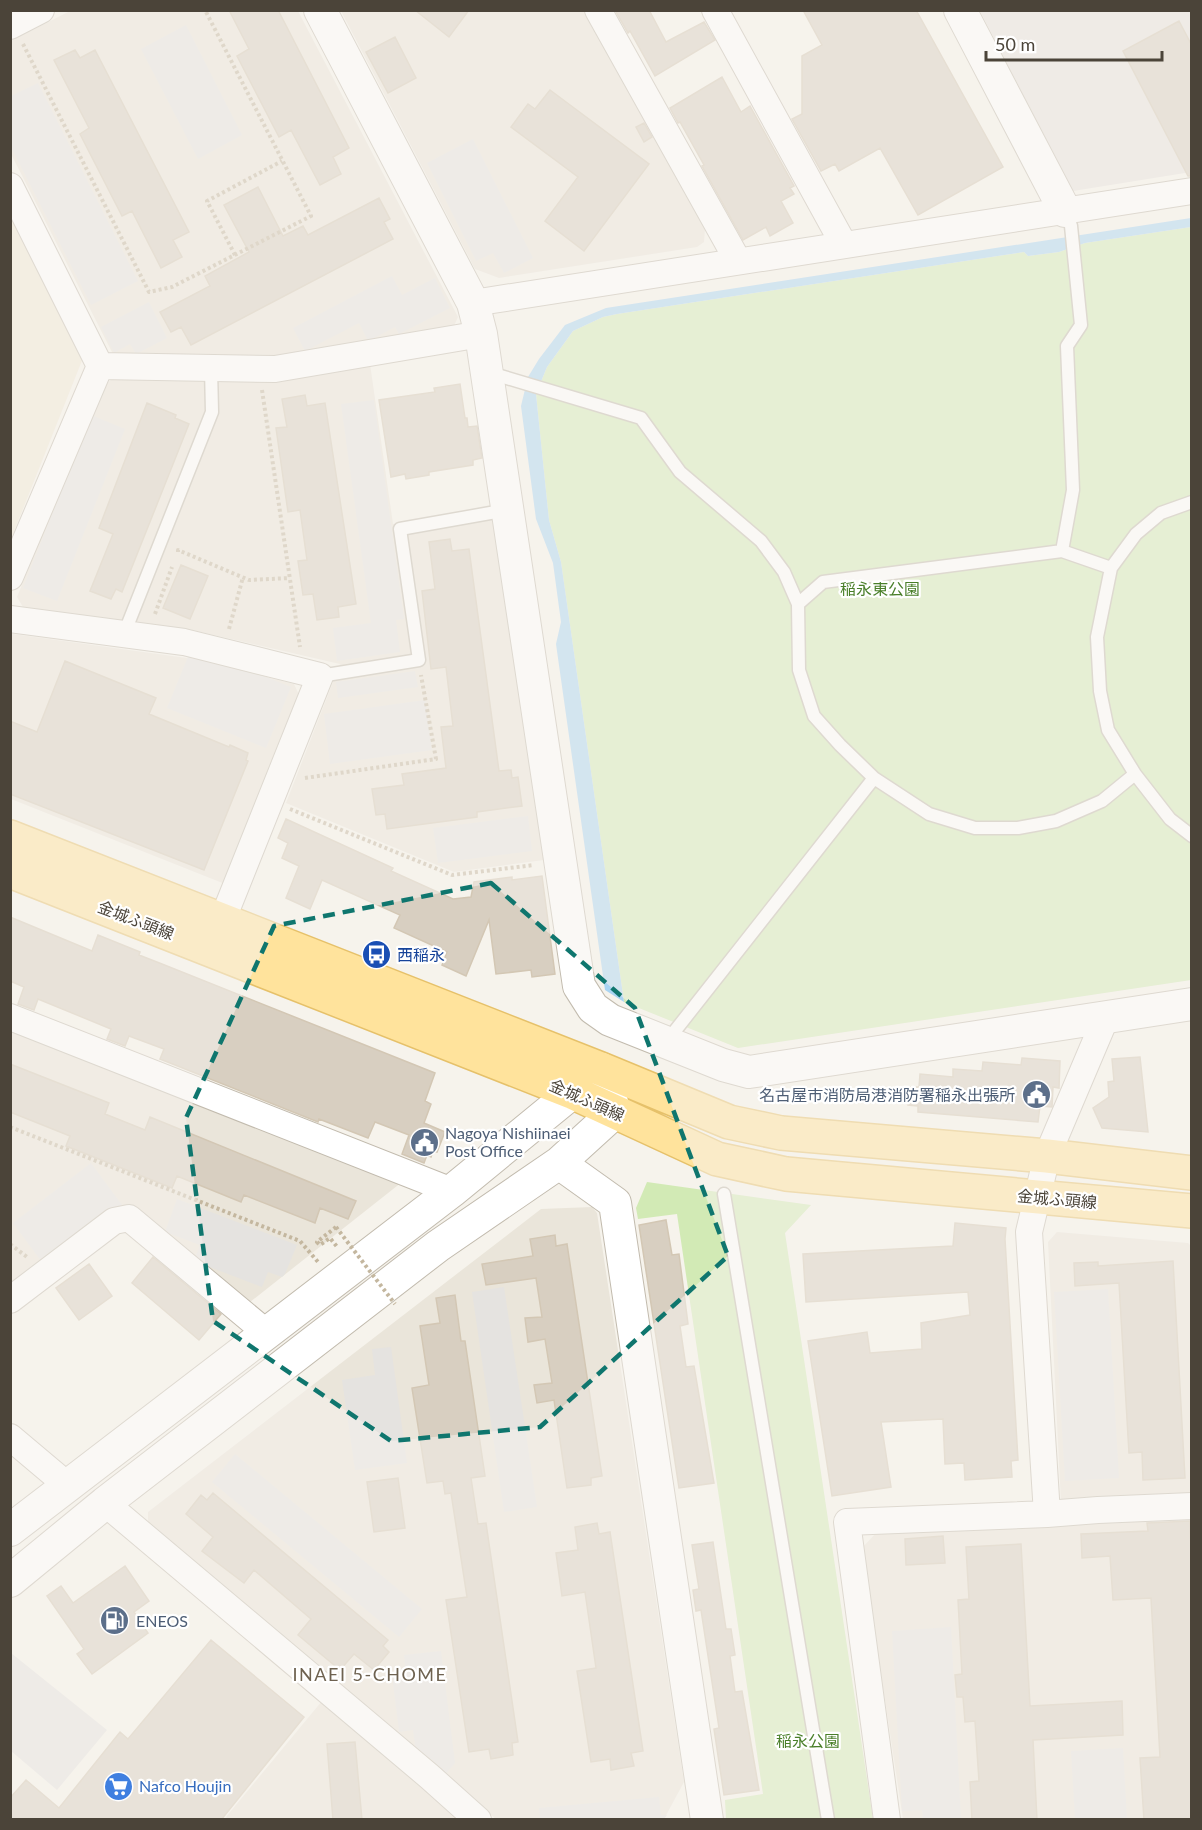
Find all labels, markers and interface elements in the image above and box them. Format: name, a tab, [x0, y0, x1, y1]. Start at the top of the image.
scale bar	[986, 24, 1162, 62]
text: 50 m	[995, 33, 1035, 55]
park label: 稲永東公園	[840, 579, 920, 598]
street label: 金城ふ頭線	[95, 896, 177, 943]
bus stop icon: 西稲永	[360, 939, 392, 971]
place label: 西稲永	[397, 945, 445, 964]
street label: 金城ふ頭線	[547, 1075, 628, 1124]
public building icon: 名古屋市消防局港消防署稲永出張所	[1020, 1079, 1052, 1111]
place label: 名古屋市消防局港消防署稲永出張所	[759, 1085, 1015, 1104]
place label: Nagoya Nishiinaei Post Office	[445, 1123, 571, 1160]
public building icon: Nagoya Nishiinaei Post Office	[408, 1126, 440, 1158]
street label: 金城ふ頭線	[1016, 1186, 1098, 1211]
fuel station icon: ENEOS	[99, 1605, 131, 1637]
place label: ENEOS	[136, 1611, 188, 1630]
district label: INAEI 5-CHOME	[293, 1663, 447, 1685]
park label: 稲永公園	[776, 1731, 840, 1750]
supermarket icon: Nafco Houjin	[102, 1770, 134, 1802]
place label: Nafco Houjin	[139, 1776, 231, 1795]

